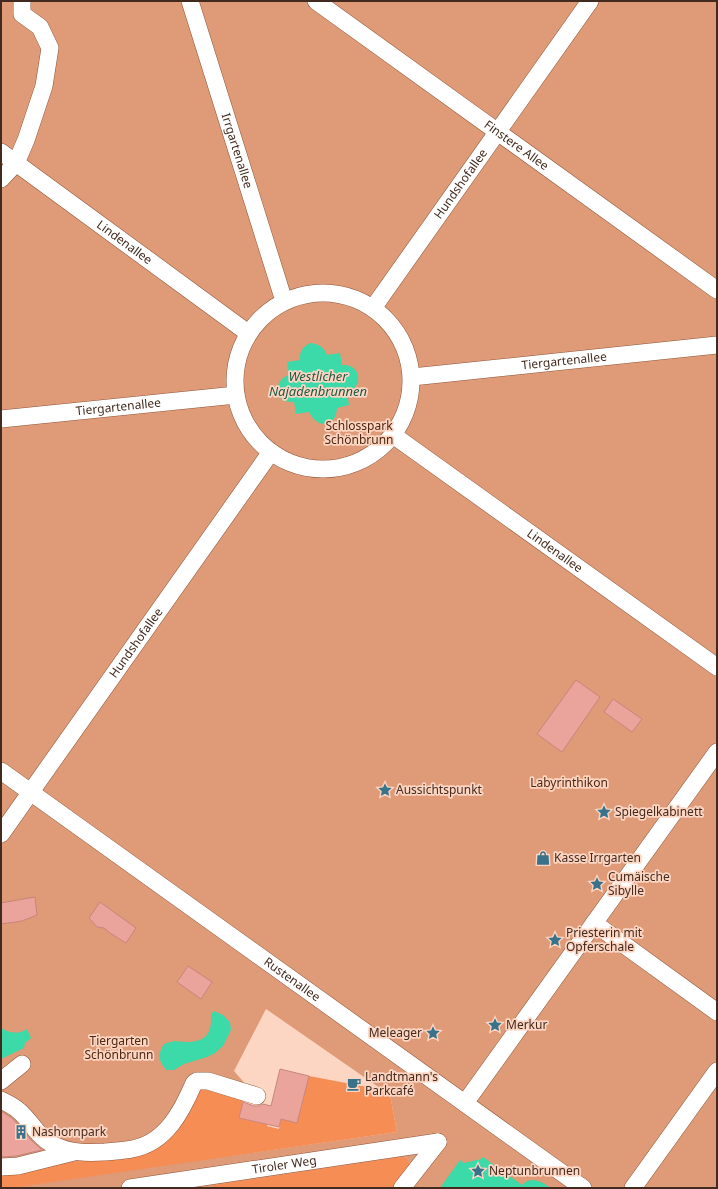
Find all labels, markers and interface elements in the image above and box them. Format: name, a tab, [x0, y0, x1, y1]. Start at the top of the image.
street label: Irrgartenallee	[218, 111, 257, 191]
street label: Finstere Allee	[481, 116, 553, 174]
street label: Hundshofallee	[430, 145, 491, 222]
street label: Lindenallee	[93, 216, 156, 268]
street label: Tiergartenallee	[521, 348, 608, 373]
water label: Westlicher Najadenbrunnen	[269, 367, 367, 400]
street label: Tiergartenallee	[75, 394, 162, 419]
park label: Schlosspark Schönbrunn	[324, 417, 394, 448]
street label: Lindenallee	[524, 525, 587, 576]
street label: Hundshofallee	[105, 604, 166, 681]
park label: Labyrinthikon	[530, 774, 608, 791]
place label: Aussichtspunkt	[396, 781, 483, 798]
place icon: Aussichtspunkt	[377, 782, 393, 798]
place label: Spiegelkabinett	[615, 803, 703, 820]
place icon: Spiegelkabinett	[596, 804, 612, 820]
place label: Kasse Irrgarten	[554, 849, 641, 866]
shop icon: Kasse Irrgarten	[535, 850, 551, 866]
place label: Cumäische Sibylle	[608, 868, 670, 899]
place icon: Cumäische Sibylle	[589, 876, 605, 892]
place label: Priesterin mit Opferschale	[566, 924, 643, 955]
place icon: Priesterin mit Opferschale	[547, 932, 563, 948]
street label: Rustenallee	[261, 953, 324, 1005]
place label: Merkur	[506, 1016, 547, 1033]
place icon: Merkur	[487, 1017, 503, 1033]
place label: Meleager	[369, 1024, 422, 1041]
place icon: Meleager	[425, 1025, 441, 1041]
park label: Tiergarten Schönbrunn	[84, 1032, 154, 1063]
place label: Landtmann's Parkcafé	[365, 1068, 438, 1099]
cafe icon: Landtmann's Parkcafé	[346, 1076, 362, 1092]
place label: Nashornpark	[32, 1123, 107, 1140]
building icon: Nashornpark	[13, 1124, 29, 1140]
street label: Tiroler Weg	[251, 1151, 318, 1178]
place label: Neptunbrunnen	[489, 1162, 580, 1179]
place icon: Neptunbrunnen	[470, 1163, 486, 1179]

